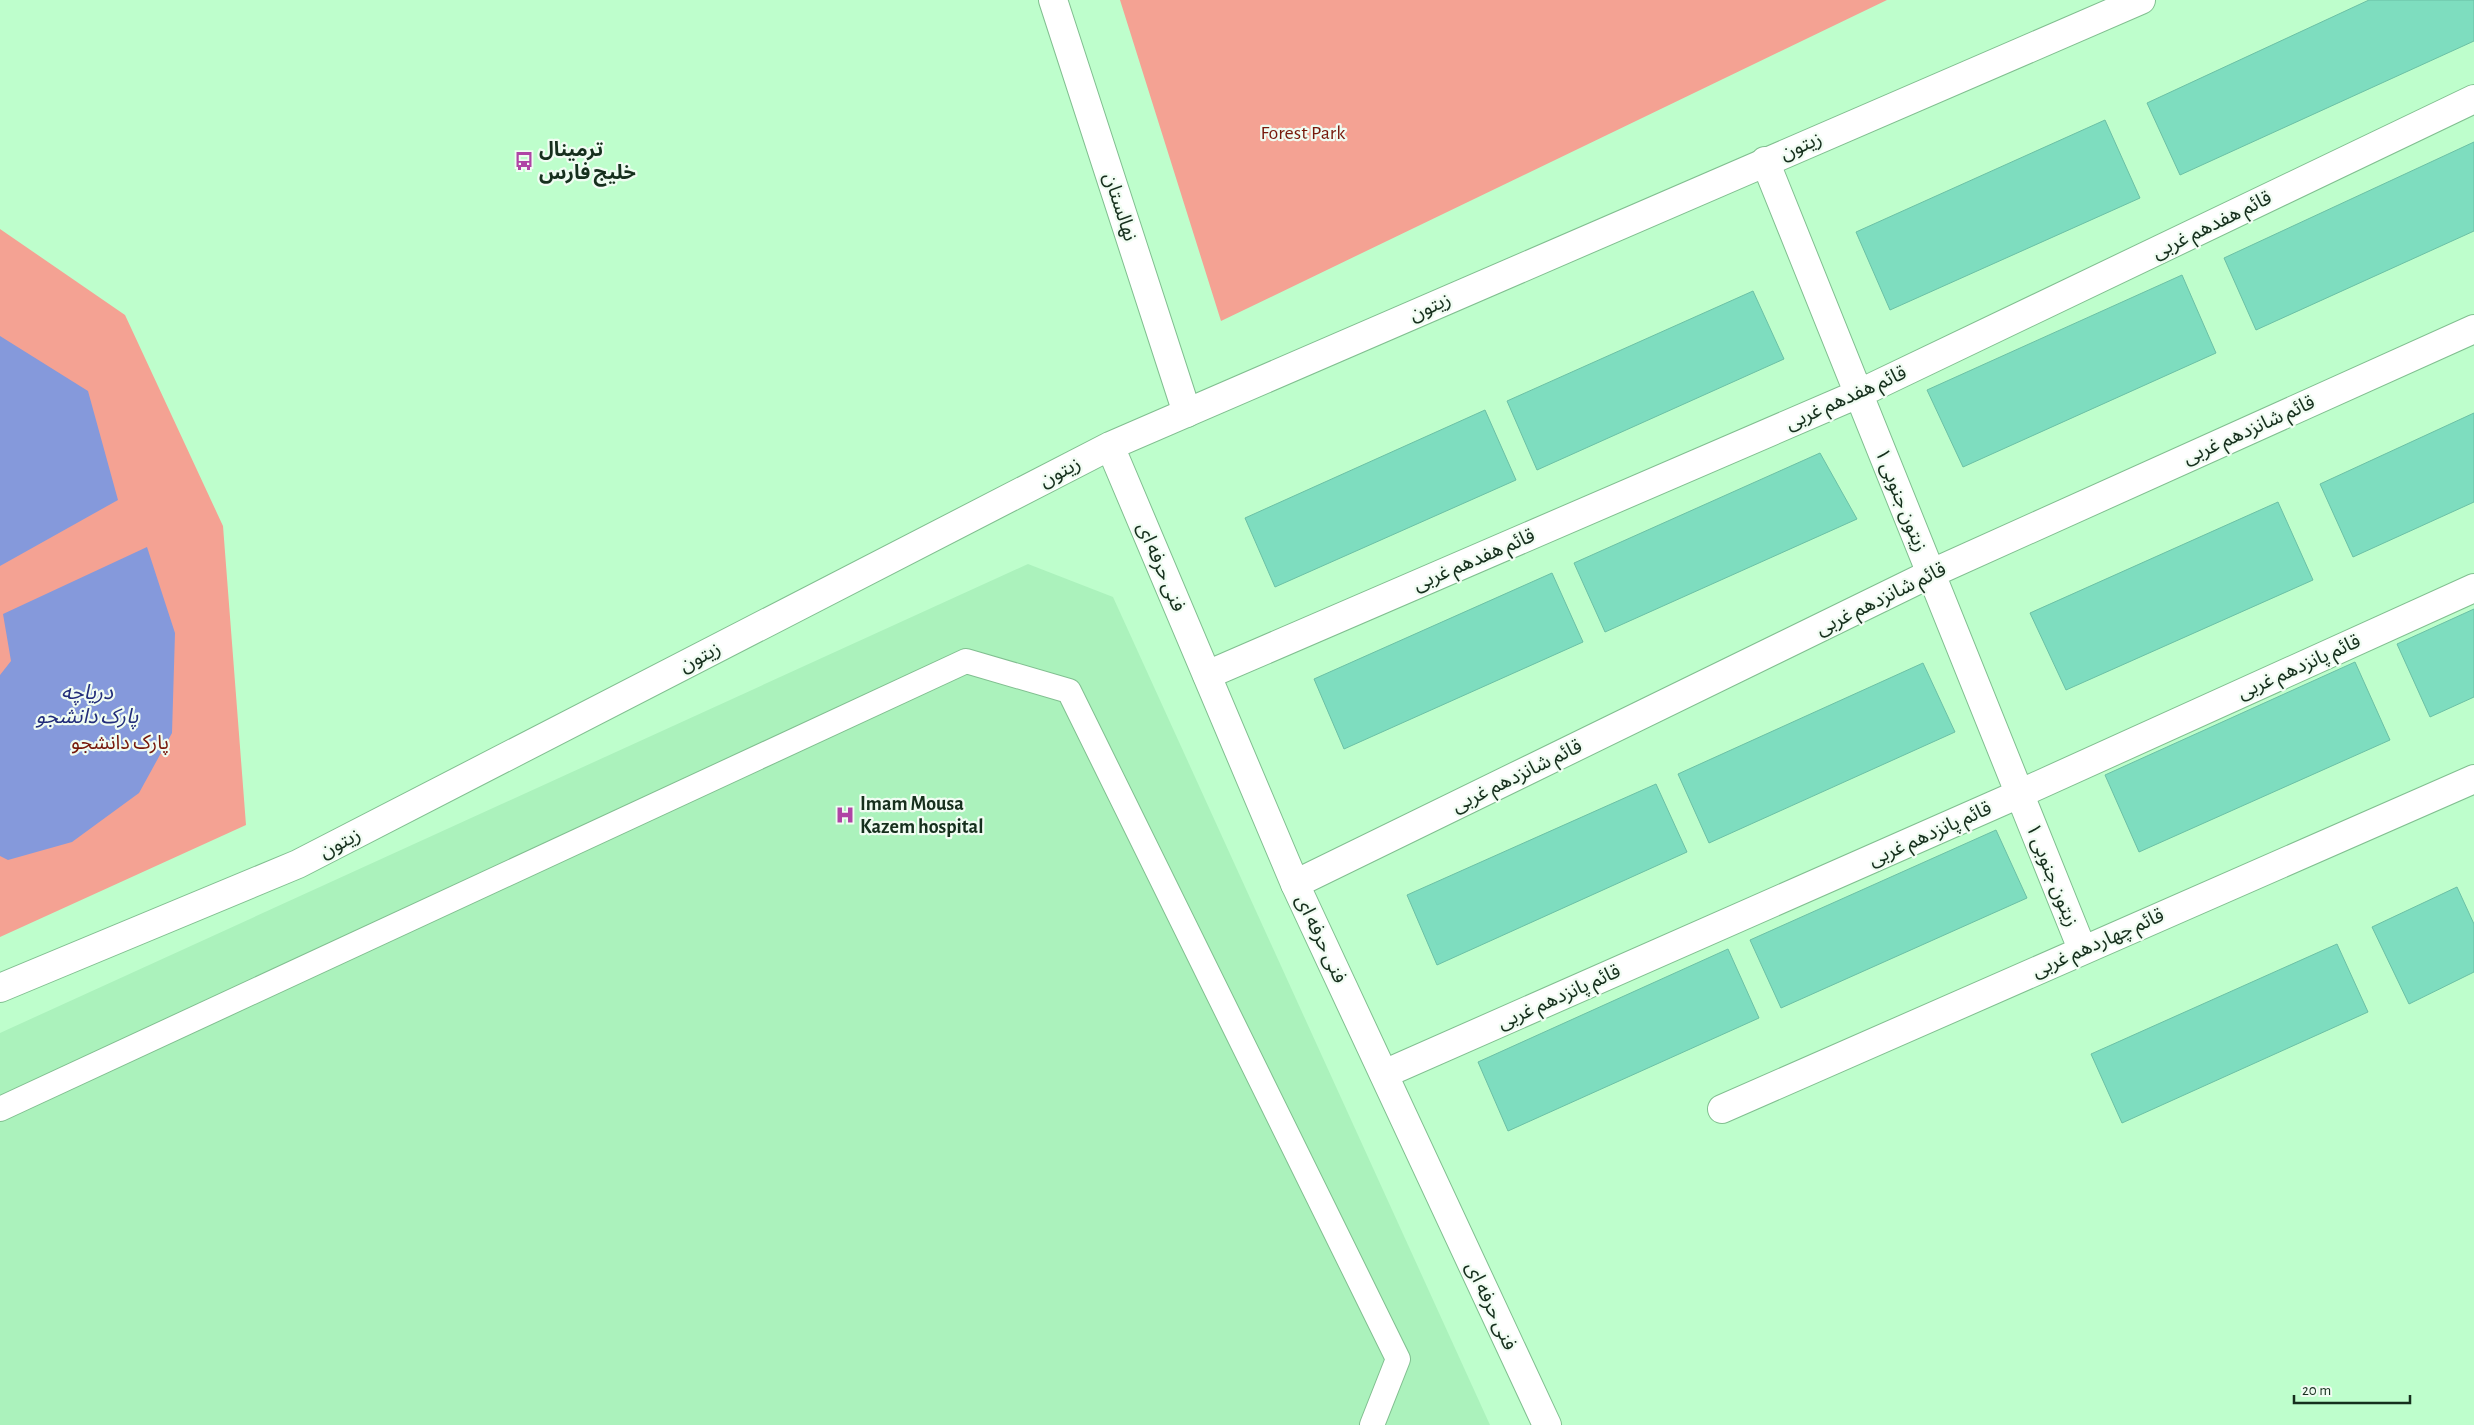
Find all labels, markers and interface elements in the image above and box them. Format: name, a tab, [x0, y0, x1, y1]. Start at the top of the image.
park label: Forest Park	[1261, 123, 1345, 143]
street label: زیتون	[1777, 128, 1825, 165]
place label: ترمینال خلیج فارس	[539, 140, 636, 187]
bus stop icon: ترمینال خلیج فارس	[513, 150, 535, 172]
street label: نهالستان	[1099, 170, 1140, 244]
street label: قائم هفدهم غربی	[2149, 187, 2277, 266]
street label: زیتون	[1406, 289, 1454, 326]
street label: قائم هفدهم غربی	[1782, 362, 1911, 437]
street label: قائم شانزدهم غربی	[2180, 392, 2320, 472]
street label: زیتون جنوبی ۱	[1870, 445, 1931, 555]
street label: زیتون	[1036, 453, 1084, 492]
street label: فنی حرفه ای	[1132, 519, 1189, 615]
street label: قائم هفدهم غربی	[1410, 525, 1539, 598]
street label: قائم شانزدهم غربی	[1813, 559, 1951, 643]
street label: قائم پانزدهم غربی	[2235, 631, 2365, 707]
street label: زیتون	[676, 638, 724, 677]
water label: دریاچه پارک دانشجو	[36, 682, 139, 730]
park label: پارک دانشجو	[71, 733, 169, 755]
street label: قائم شانزدهم غربی	[1449, 736, 1587, 820]
place label: Imam Mousa Kazem hospital	[860, 794, 983, 837]
street label: قائم پانزدهم غربی	[1866, 798, 1996, 874]
hospital icon: Imam Mousa Kazem hospital	[834, 804, 856, 826]
street label: زیتون جنوبی ۱	[2021, 820, 2082, 930]
street label: زیتون	[316, 824, 364, 863]
street label: فنی حرفه ای	[1291, 892, 1350, 987]
street label: قائم چهاردهم غربی	[2029, 905, 2169, 985]
street label: قائم پانزدهم غربی	[1495, 961, 1625, 1037]
street label: فنی حرفه ای	[1461, 1259, 1520, 1354]
scale bar	[2294, 1372, 2410, 1404]
text: 20 m	[2302, 1383, 2331, 1398]

